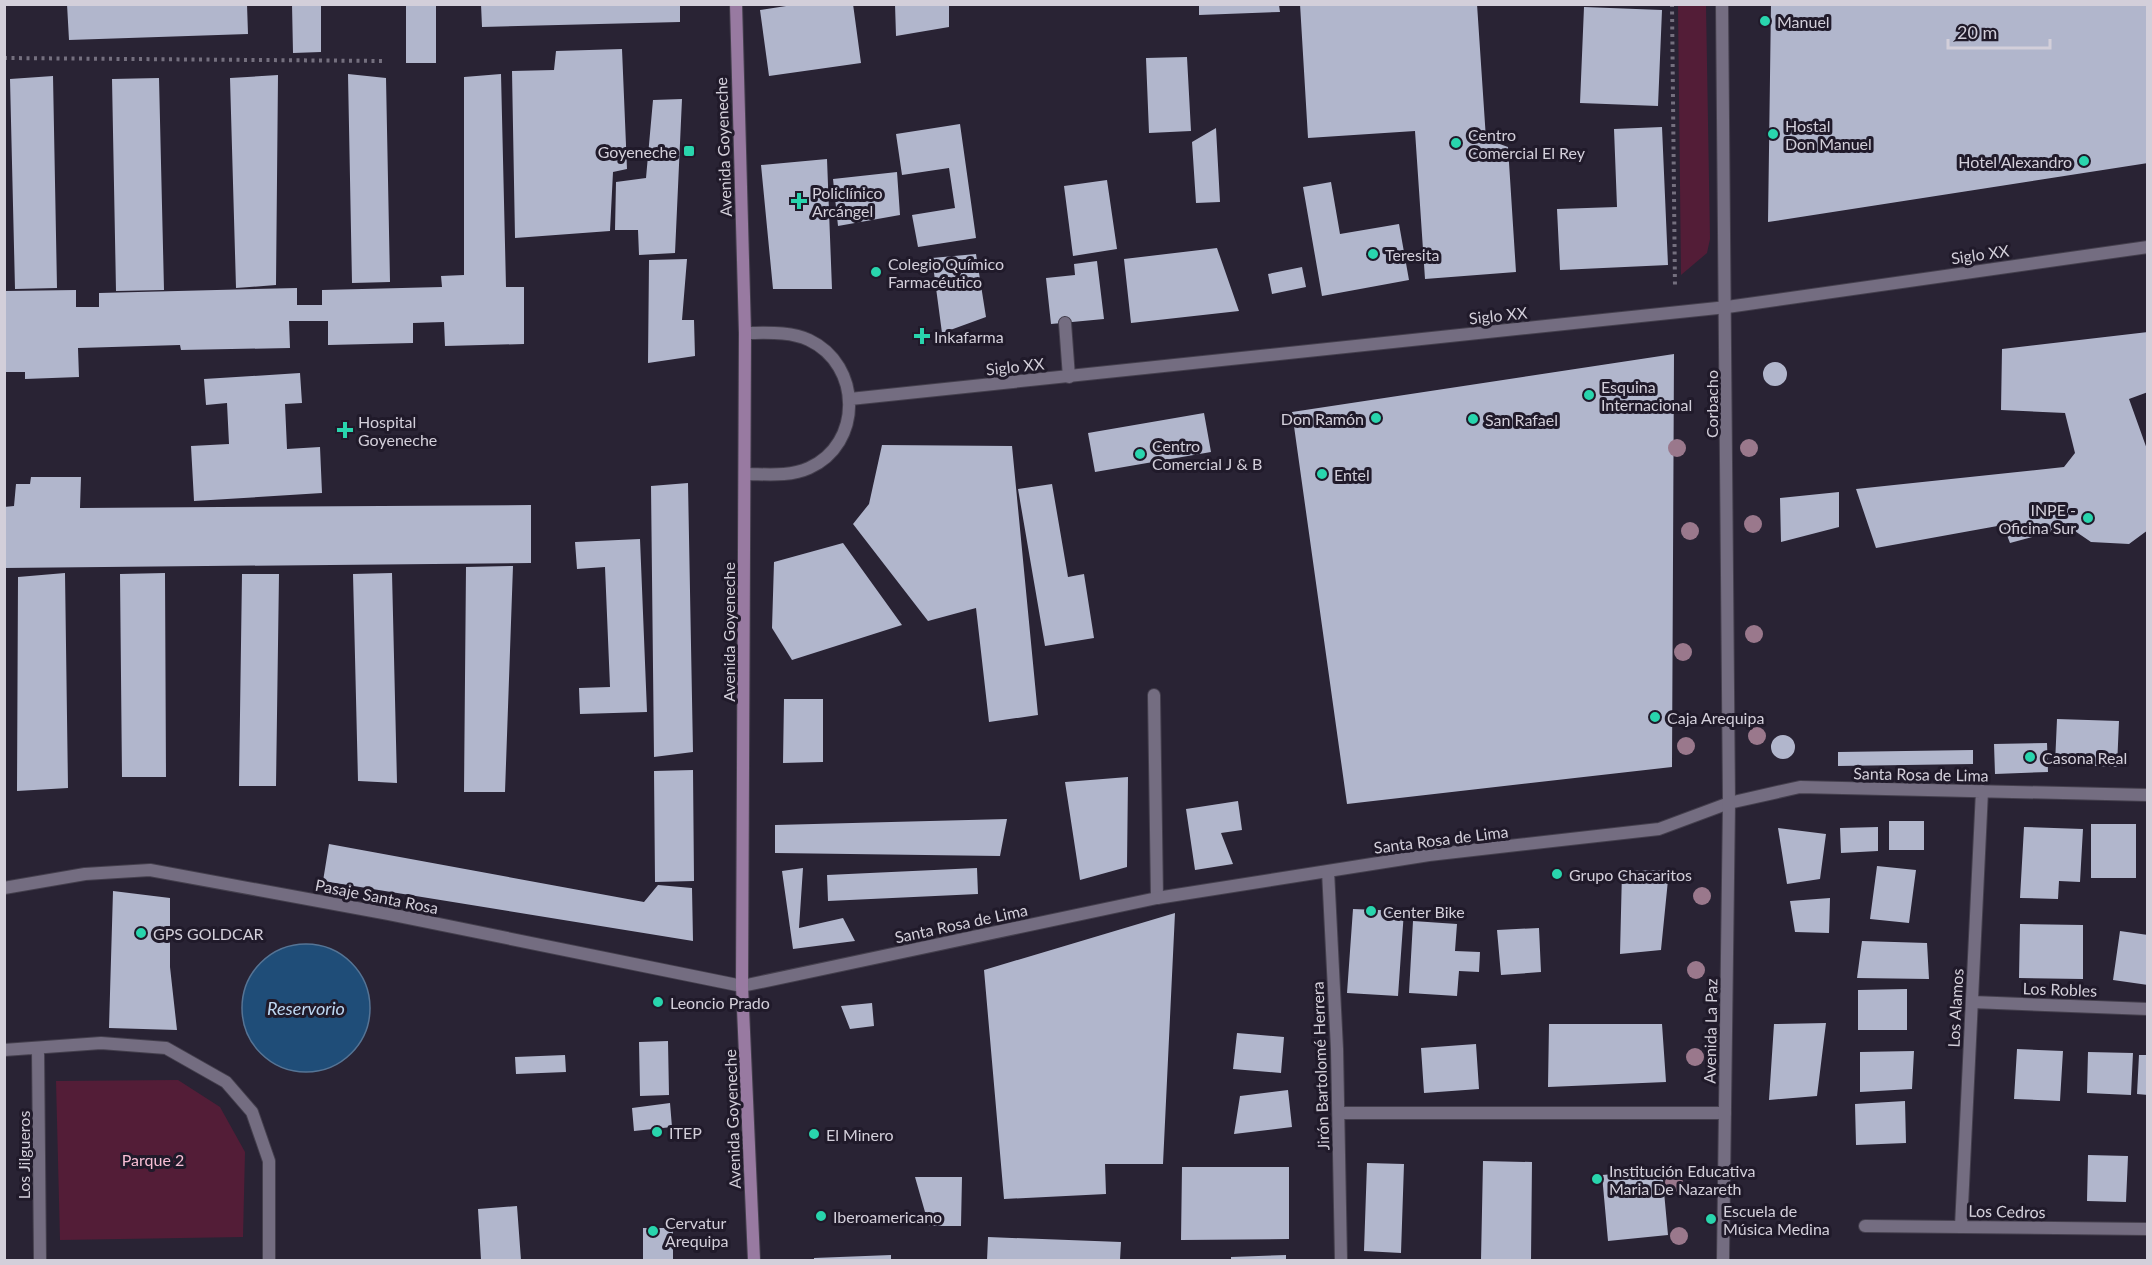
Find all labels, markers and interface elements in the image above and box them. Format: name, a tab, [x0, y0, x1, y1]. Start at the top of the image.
place label: Manuel	[1777, 12, 1830, 31]
scale bar	[1948, 12, 2050, 50]
marker: Manuel	[1758, 14, 1772, 28]
text: 20 m	[1957, 21, 1997, 43]
street label: Avenida Goyeneche	[711, 77, 735, 217]
place label: Hostal Don Manuel	[1785, 116, 1872, 153]
place label: Centro Comercial El Rey	[1468, 125, 1586, 162]
marker: Hostal Don Manuel	[1766, 127, 1780, 141]
marker: Centro Comercial El Rey	[1449, 136, 1463, 150]
place label: Goyeneche	[598, 142, 677, 161]
marker: Goyeneche	[682, 144, 696, 158]
place label: Hotel Alexandro	[1958, 152, 2072, 171]
marker: Hotel Alexandro	[2077, 154, 2091, 168]
place label: Policlínico Arcángel	[812, 183, 882, 220]
marker: Policlínico Arcángel	[790, 192, 808, 210]
street label: Siglo XX	[1950, 240, 2011, 267]
place label: Teresita	[1385, 245, 1439, 264]
marker: Teresita	[1366, 247, 1380, 261]
place label: Colegio Químico Farmacéutico	[888, 254, 1004, 291]
marker: Colegio Químico Farmacéutico	[869, 265, 883, 279]
street label: Siglo XX	[1468, 302, 1529, 328]
place label: Inkafarma	[934, 327, 1004, 346]
marker: Inkafarma	[915, 329, 929, 343]
street label: Siglo XX	[985, 353, 1046, 379]
street label: Corbacho	[1702, 370, 1721, 438]
place label: Esquina Internacional	[1601, 377, 1692, 414]
marker: Esquina Internacional	[1582, 388, 1596, 402]
place label: Don Ramón	[1281, 409, 1364, 428]
place label: San Rafael	[1485, 410, 1558, 429]
marker: Don Ramón	[1369, 411, 1383, 425]
place label: Hospital Goyeneche	[358, 412, 437, 449]
marker: San Rafael	[1466, 412, 1480, 426]
marker: Hospital Goyeneche	[336, 421, 354, 439]
place label: Centro Comercial J & B	[1152, 436, 1262, 473]
marker: Centro Comercial J & B	[1133, 447, 1147, 461]
place label: Entel	[1334, 465, 1370, 484]
marker: Entel	[1315, 467, 1329, 481]
place label: INPE - Oficina Sur	[1998, 500, 2076, 537]
marker: INPE - Oficina Sur	[2081, 511, 2095, 525]
street label: Avenida Goyeneche	[719, 562, 738, 702]
place label: Caja Arequipa	[1667, 708, 1764, 727]
marker: Caja Arequipa	[1648, 710, 1662, 724]
place label: Casona Real	[2042, 748, 2127, 767]
marker: Casona Real	[2023, 750, 2037, 764]
street label: Santa Rosa de Lima	[1853, 763, 1989, 785]
street label: Santa Rosa de Lima	[1373, 821, 1509, 857]
place label: Grupo Chacaritos	[1569, 865, 1692, 884]
marker: Grupo Chacaritos	[1550, 867, 1564, 881]
street label: Pasaje Santa Rosa	[314, 875, 440, 917]
street label: Santa Rosa de Lima	[893, 900, 1029, 946]
place label: Center Bike	[1383, 902, 1465, 921]
marker: Center Bike	[1364, 904, 1378, 918]
place label: GPS GOLDCAR	[153, 924, 264, 943]
marker: GPS GOLDCAR	[134, 926, 148, 940]
street label: Los Alamos	[1943, 968, 1967, 1048]
street label: Avenida La Paz	[1700, 978, 1720, 1084]
street label: Los Robles	[2022, 978, 2098, 1000]
street label: Jirón Bartolomé Herrera	[1308, 981, 1332, 1151]
place label: Leoncio Prado	[670, 993, 770, 1012]
marker: Leoncio Prado	[651, 995, 665, 1009]
water label: Reservorio	[267, 997, 345, 1019]
street label: Avenida Goyeneche	[720, 1049, 744, 1189]
street label: Los Jilgueros	[14, 1111, 33, 1199]
place label: ITEP	[669, 1123, 702, 1142]
marker: ITEP	[650, 1125, 664, 1139]
place label: El Minero	[826, 1125, 894, 1144]
marker: El Minero	[807, 1127, 821, 1141]
park label: Parque 2	[122, 1150, 184, 1169]
place label: Institución Educativa Maria De Nazareth	[1609, 1161, 1755, 1198]
marker: Institución Educativa Maria De Nazareth	[1590, 1172, 1604, 1186]
place label: Escuela de Música Medina	[1723, 1201, 1830, 1238]
street label: Los Cedros	[1968, 1201, 2046, 1221]
place label: Iberoamericano	[833, 1207, 942, 1226]
marker: Iberoamericano	[814, 1209, 828, 1223]
marker: Escuela de Música Medina	[1704, 1212, 1718, 1226]
place label: Cervatur Arequipa	[665, 1213, 728, 1250]
marker: Cervatur Arequipa	[646, 1224, 660, 1238]

